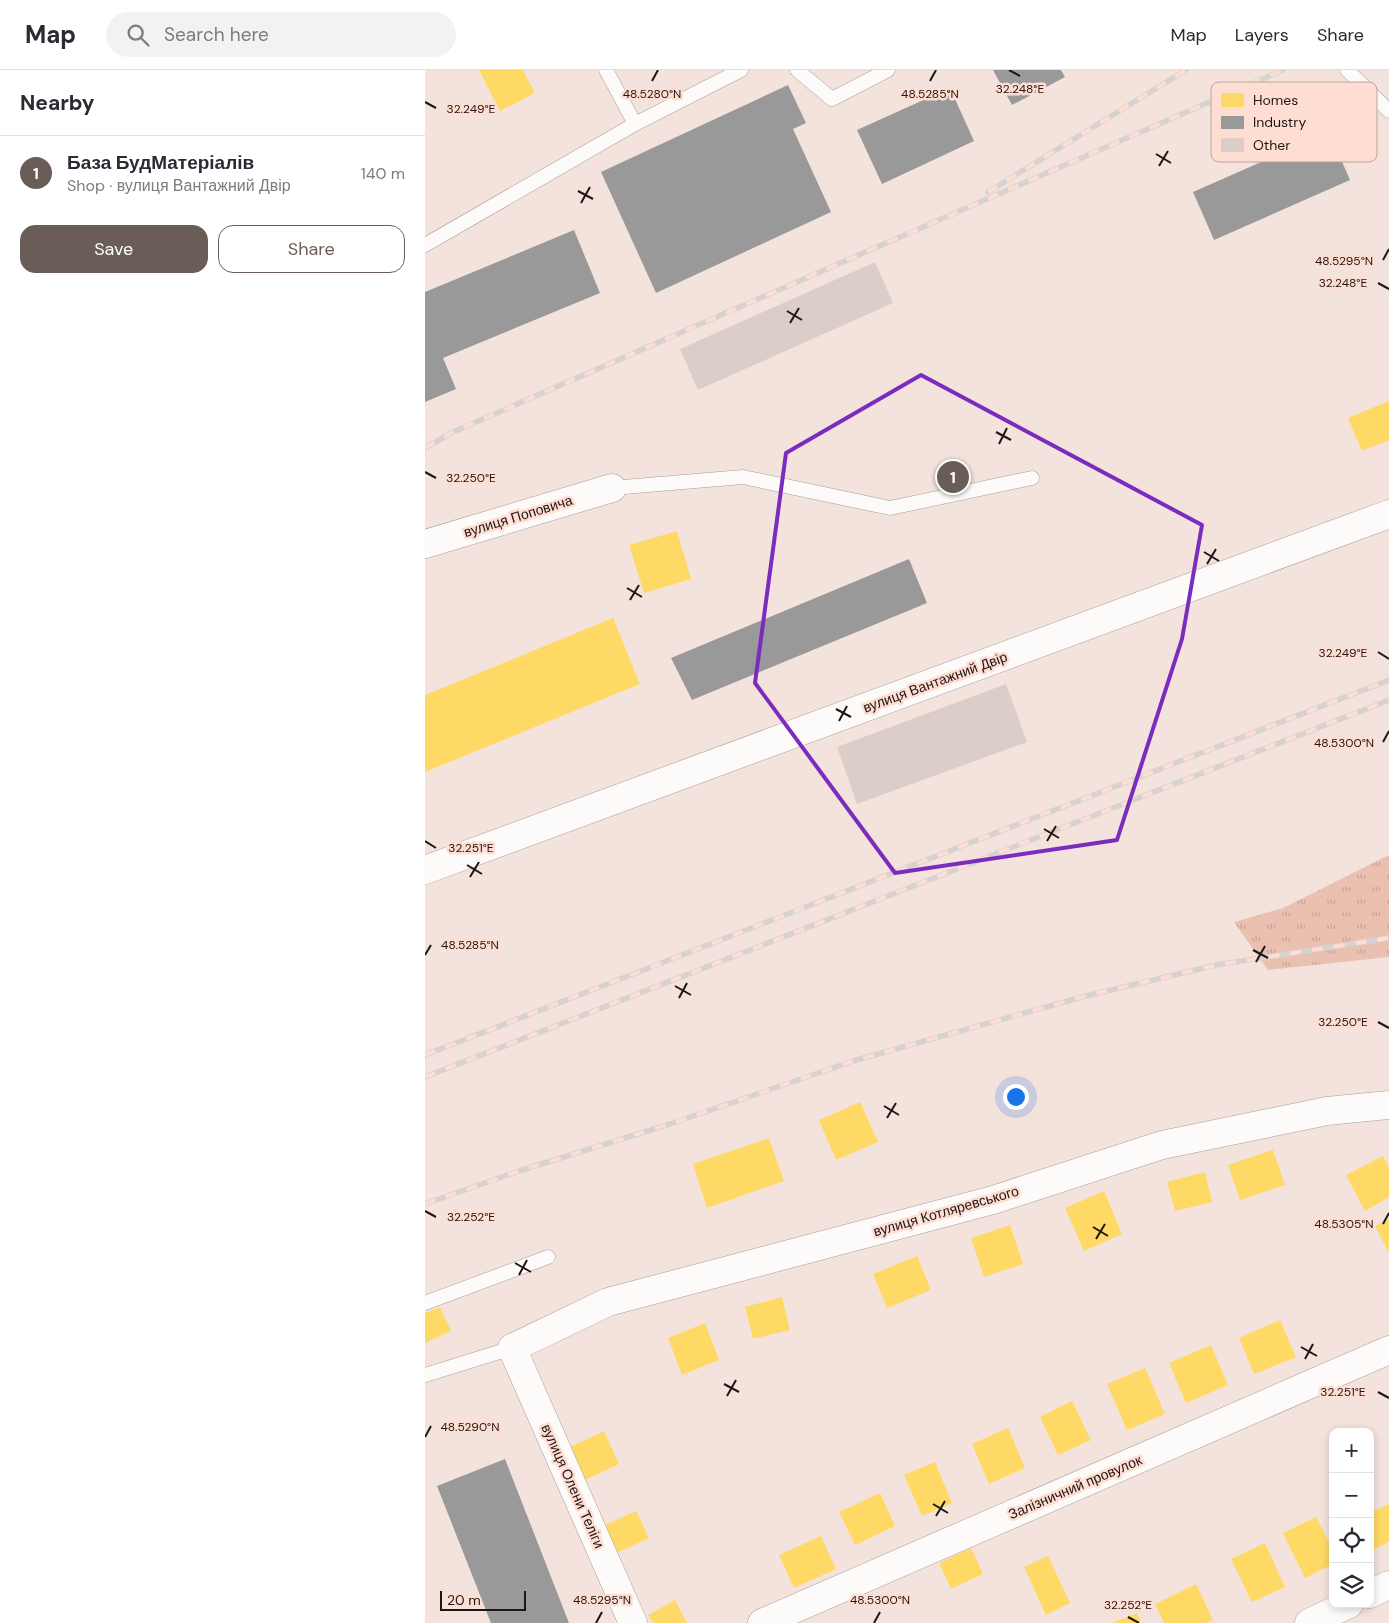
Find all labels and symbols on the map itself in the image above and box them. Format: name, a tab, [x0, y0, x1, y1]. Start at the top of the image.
text: 32.248°E	[996, 81, 1044, 97]
legend	[1211, 82, 1377, 162]
text: 48.5280°N	[623, 86, 681, 102]
text: 48.5285°N	[901, 86, 959, 102]
text: Homes	[1253, 91, 1298, 109]
text: 32.249°E	[447, 101, 496, 117]
text: Industry	[1253, 113, 1306, 131]
text: Other	[1253, 136, 1291, 154]
text: 48.5295°N	[1315, 253, 1373, 269]
text: 32.248°E	[1319, 275, 1367, 291]
pin: 1	[937, 458, 969, 496]
text: 32.250°E	[446, 470, 496, 486]
street label: вулиця Поповича	[461, 491, 575, 541]
text: 32.249°E	[1319, 645, 1368, 661]
street label: вулиця Вантажний Двір	[860, 647, 1010, 717]
text: 48.5300°N	[1314, 735, 1374, 751]
text: 32.251°E	[448, 840, 494, 856]
text: 48.5285°N	[441, 937, 499, 953]
text: 32.250°E	[1318, 1014, 1368, 1030]
your location	[1003, 1084, 1029, 1110]
street label: вулиця Котляревського	[871, 1182, 1021, 1240]
text: 32.252°E	[447, 1209, 495, 1225]
text: 48.5305°N	[1314, 1216, 1374, 1232]
text: 32.251°E	[1320, 1384, 1366, 1400]
text: 48.5290°N	[440, 1419, 500, 1435]
street label: вулиця Олени Теліги	[537, 1421, 609, 1551]
street label: Залізничний провулок	[1006, 1450, 1145, 1523]
scale bar	[440, 1588, 526, 1611]
text: 48.5295°N	[573, 1592, 631, 1608]
text: 48.5300°N	[850, 1592, 910, 1608]
text: 32.252°E	[1104, 1597, 1152, 1613]

